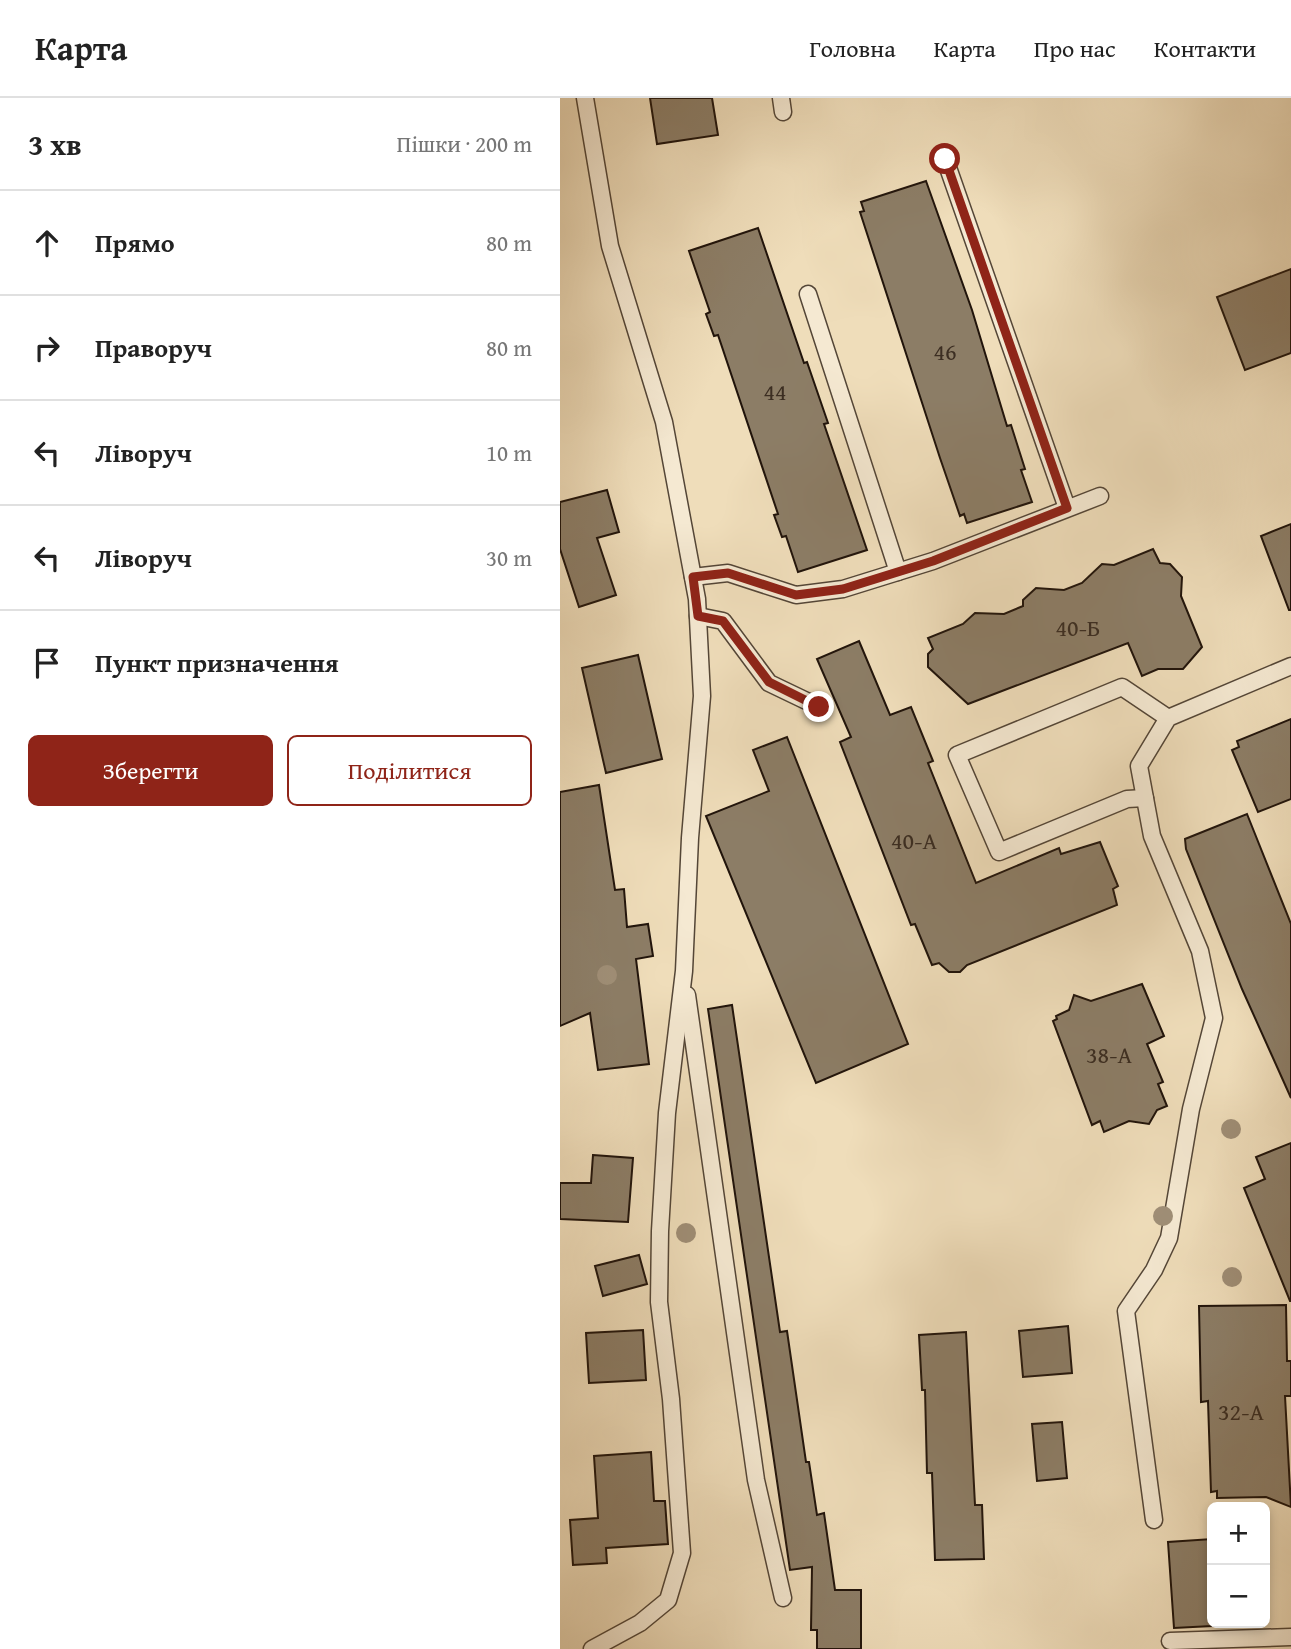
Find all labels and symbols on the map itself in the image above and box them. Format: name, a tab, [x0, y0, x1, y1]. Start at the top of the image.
route start	[929, 143, 960, 174]
house number: 46	[933, 334, 957, 369]
house number: 44	[763, 374, 787, 409]
house number: 40-Б	[1056, 610, 1100, 645]
route end	[803, 691, 834, 722]
house number: 40-А	[891, 823, 937, 858]
house number: 38-А	[1086, 1037, 1132, 1072]
house number: 32-А	[1218, 1394, 1264, 1429]

